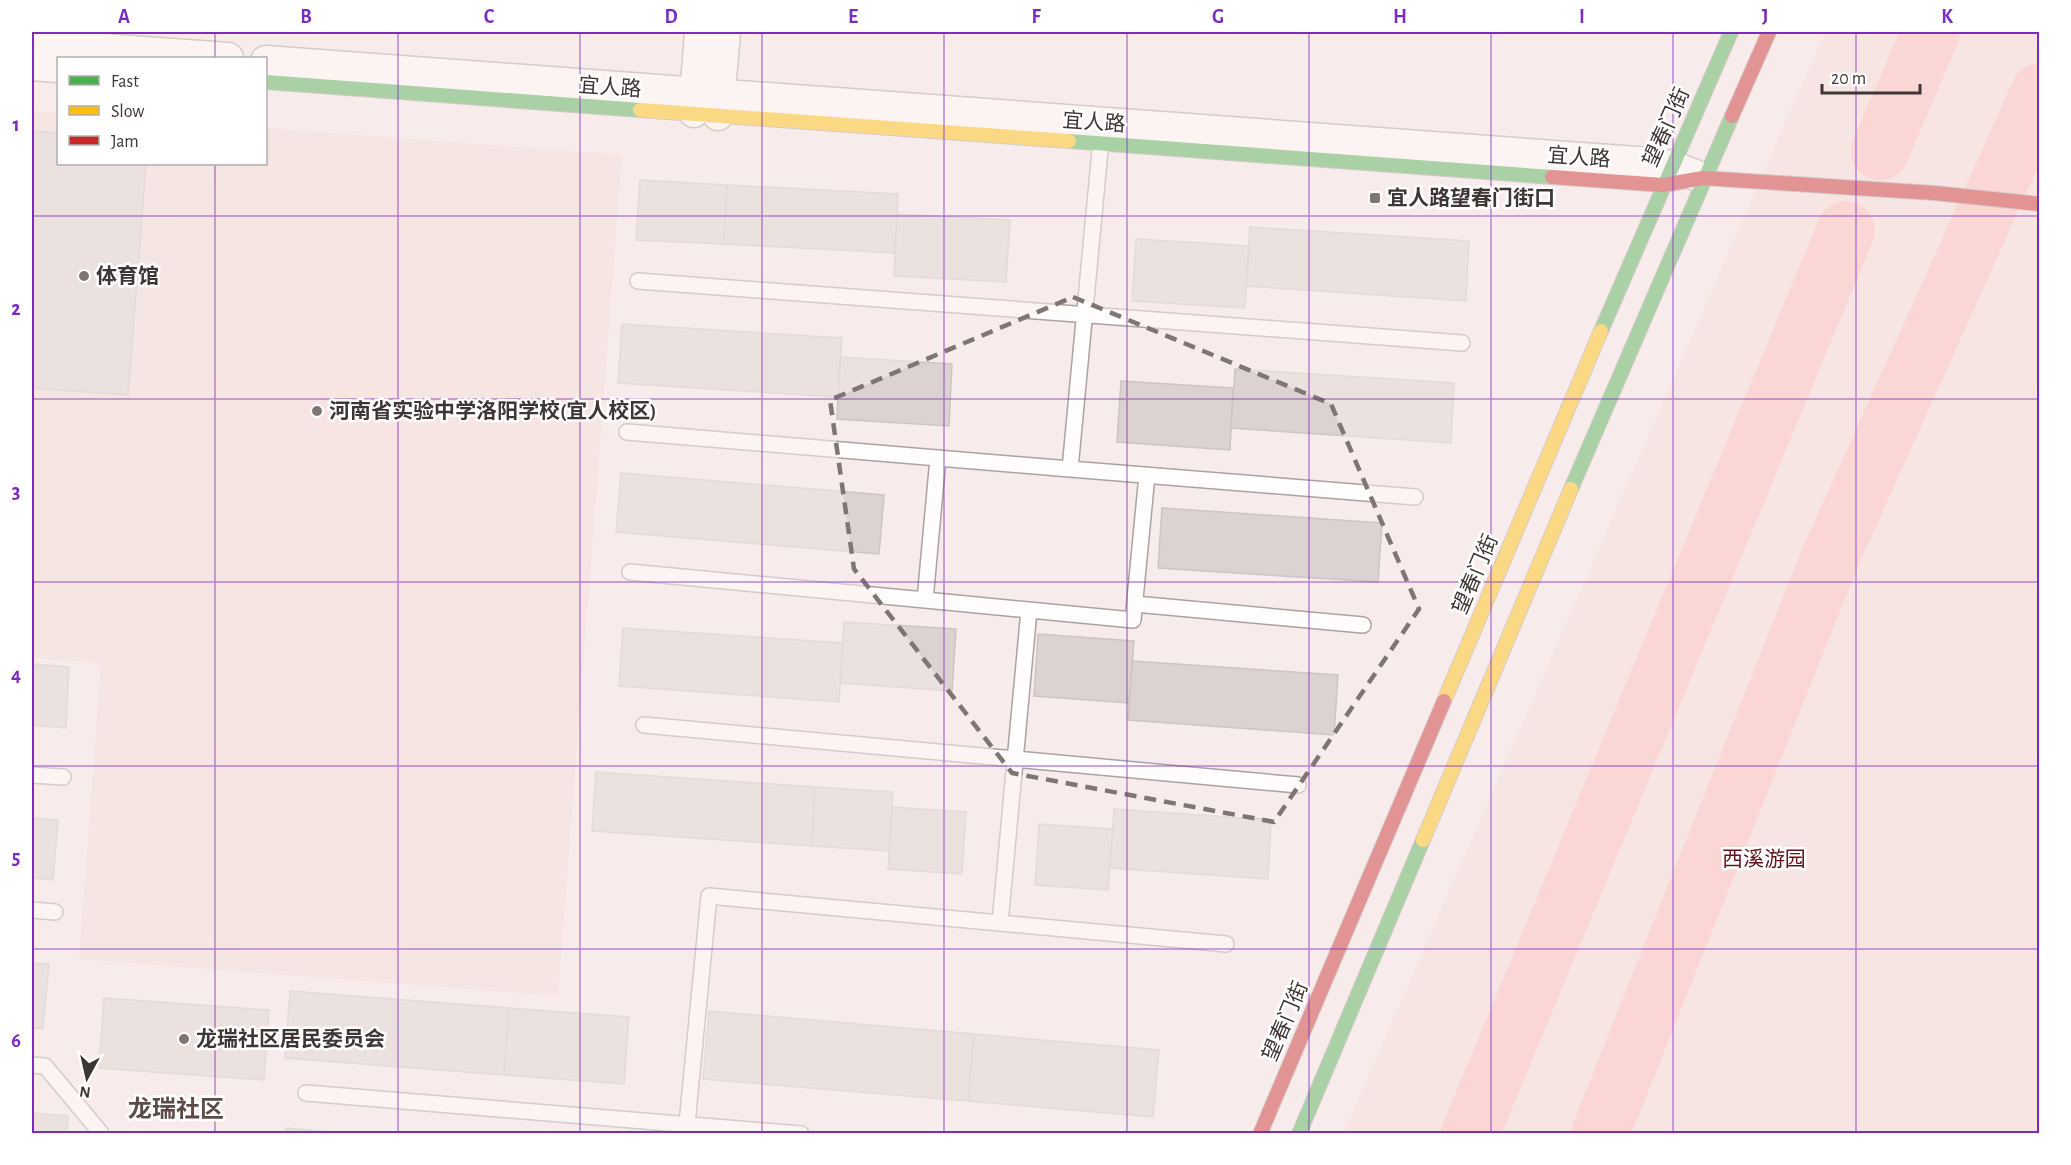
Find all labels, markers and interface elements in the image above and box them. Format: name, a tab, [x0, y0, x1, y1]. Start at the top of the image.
text: A	[118, 7, 130, 27]
text: B	[300, 7, 312, 27]
text: C	[484, 7, 495, 27]
text: D	[664, 7, 678, 27]
text: E	[848, 7, 858, 27]
text: F	[1031, 7, 1041, 27]
text: G	[1212, 7, 1224, 27]
text: H	[1393, 7, 1407, 27]
text: I	[1579, 7, 1585, 27]
text: J	[1762, 7, 1768, 27]
text: K	[1941, 7, 1953, 27]
legend	[57, 57, 267, 165]
scale bar	[1822, 57, 1920, 95]
text: 20 m	[1831, 70, 1866, 88]
text: Fast	[111, 73, 139, 91]
street label: 宜人路	[578, 74, 642, 100]
street label: 望春门街	[1639, 84, 1693, 170]
text: Slow	[111, 103, 144, 121]
street label: 宜人路	[1062, 109, 1126, 135]
text: 1	[12, 115, 20, 135]
text: Jam	[111, 133, 139, 151]
street label: 宜人路	[1547, 144, 1611, 170]
place label: 宜人路望春门街口	[1387, 187, 1555, 209]
marker: 宜人路望春门街口	[1368, 191, 1382, 205]
place label: 体育馆	[96, 264, 159, 287]
marker: 体育馆	[77, 269, 91, 283]
text: 2	[11, 299, 21, 319]
place label: 河南省实验中学洛阳学校(宜人校区)	[329, 399, 657, 422]
marker: 河南省实验中学洛阳学校(宜人校区)	[310, 404, 324, 418]
text: 3	[12, 482, 20, 502]
street label: 望春门街	[1448, 531, 1502, 617]
text: 4	[11, 665, 21, 685]
text: 5	[12, 848, 20, 868]
park label: 西溪游园	[1722, 848, 1806, 870]
street label: 望春门街	[1258, 978, 1312, 1064]
place label: 龙瑞社区居民委员会	[196, 1027, 385, 1050]
text: 6	[11, 1031, 21, 1051]
marker: 龙瑞社区居民委员会	[177, 1032, 191, 1046]
north arrow	[57, 1048, 117, 1108]
text: N	[78, 1083, 92, 1101]
district label: 龙瑞社区	[128, 1096, 224, 1122]

